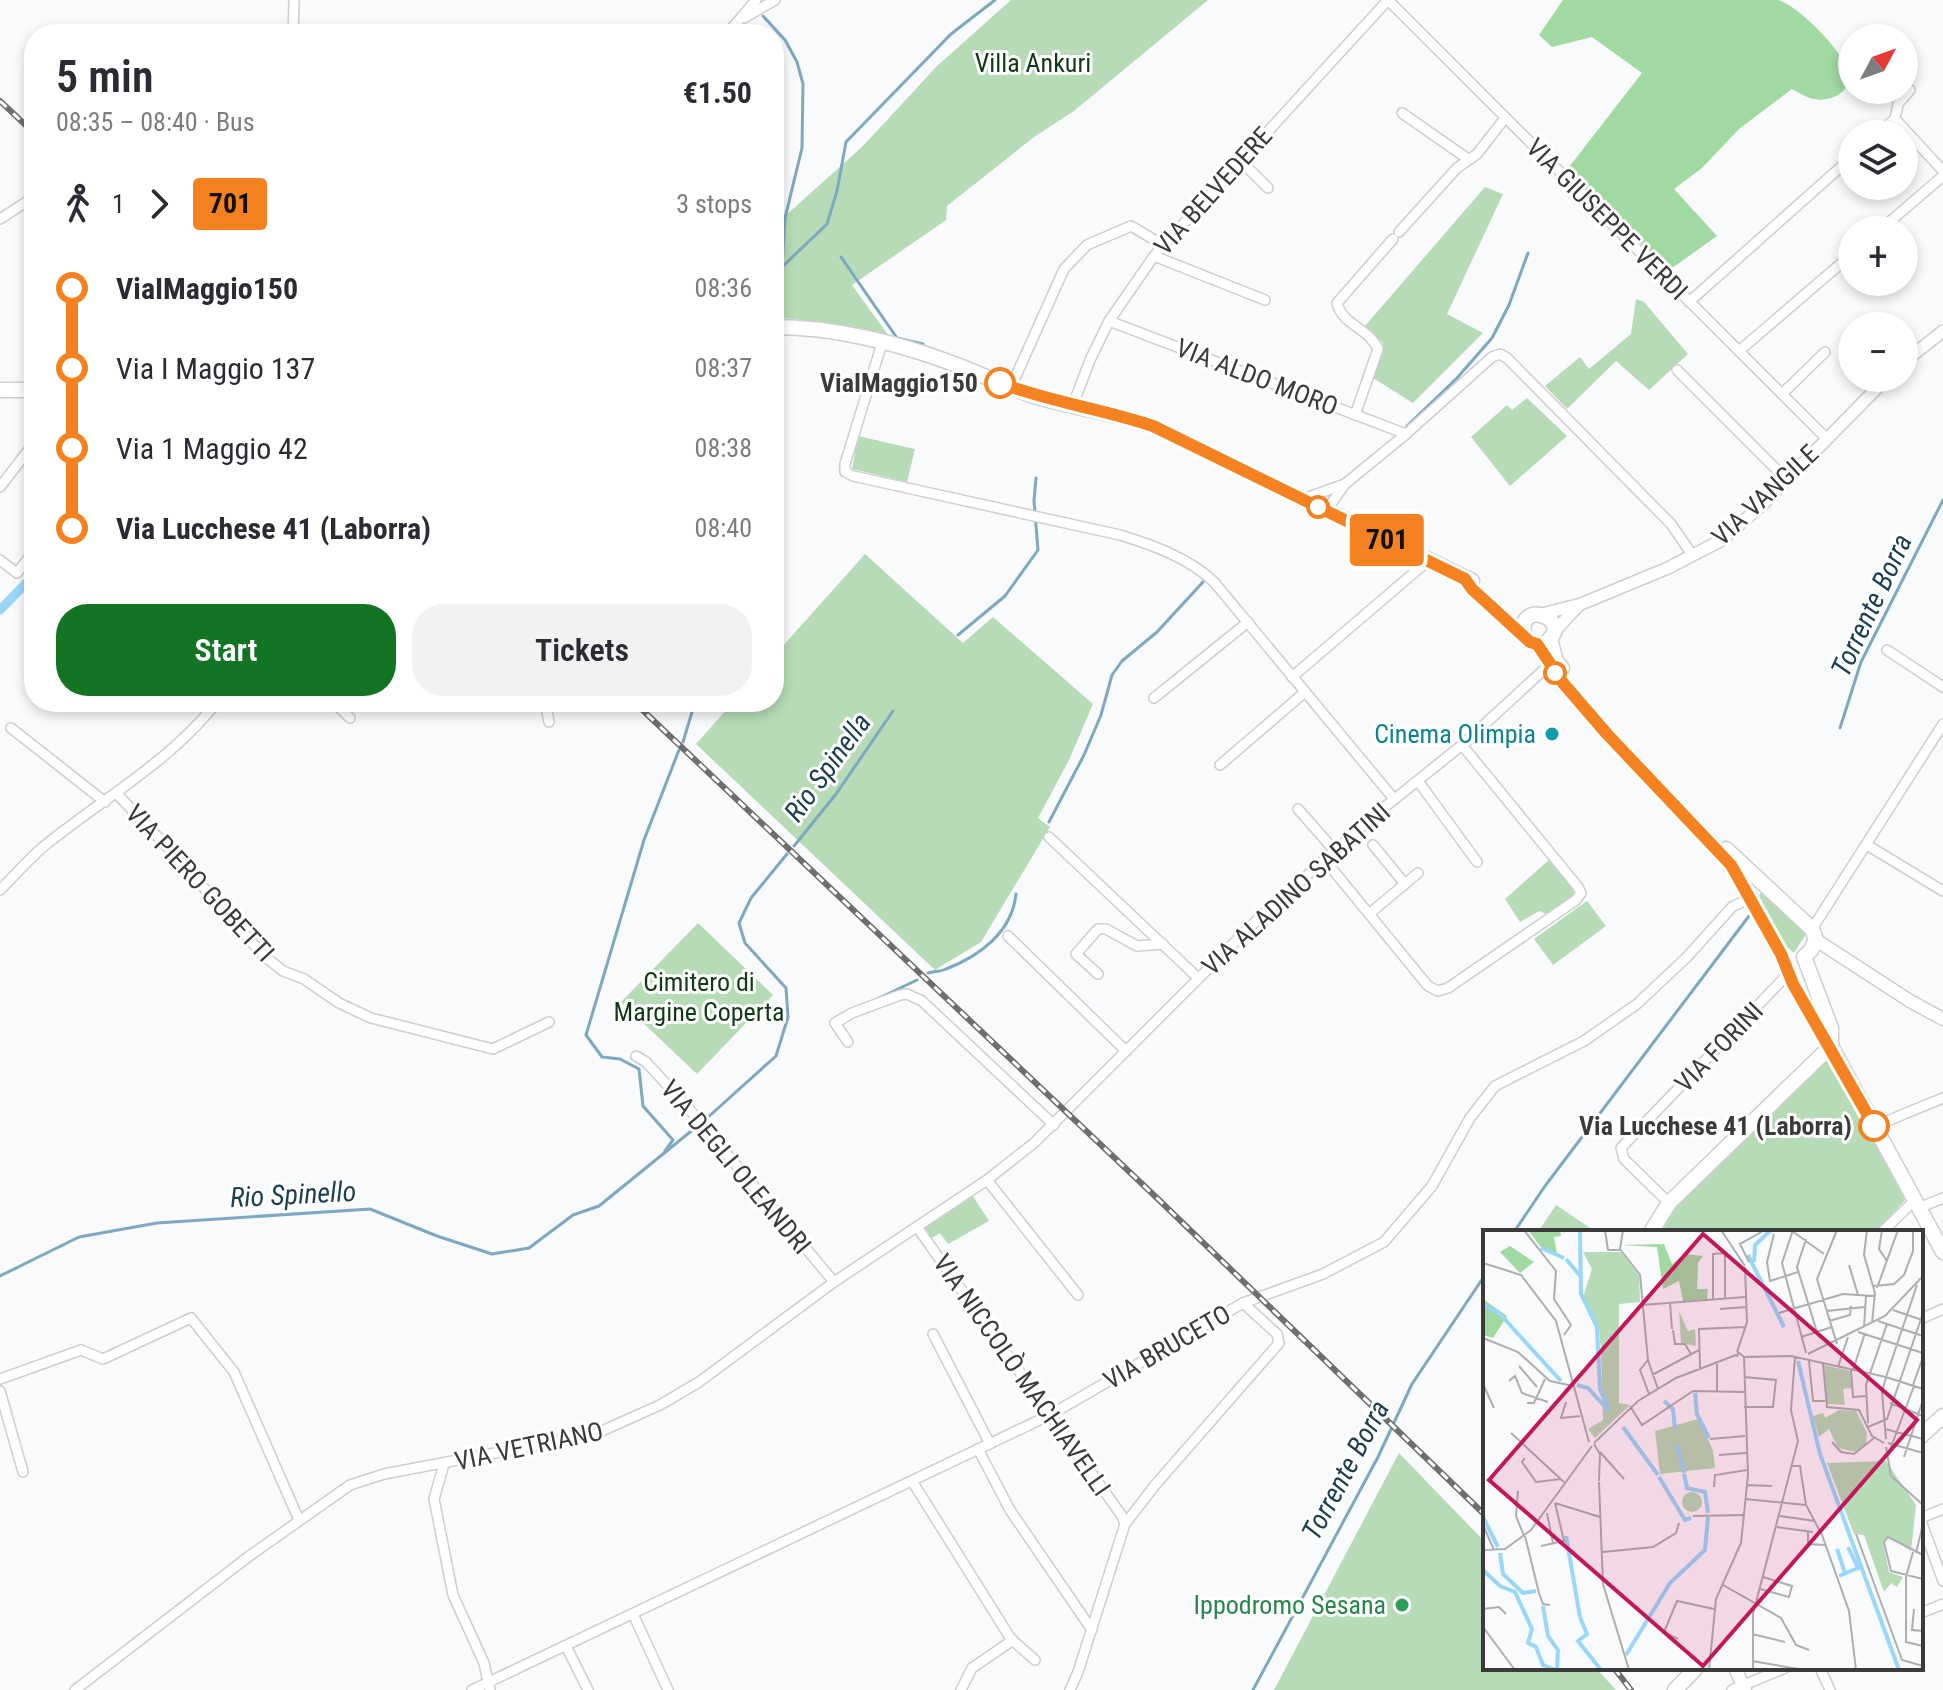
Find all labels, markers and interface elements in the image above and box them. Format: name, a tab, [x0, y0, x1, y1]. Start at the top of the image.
north arrow	[1838, 24, 1918, 104]
map controls	[1838, 24, 1918, 392]
park label: Villa Ankuri	[975, 48, 1091, 78]
text: 5 min	[56, 51, 153, 103]
text: €1.50	[683, 75, 752, 110]
text: 08:35 – 08:40 · Bus	[56, 107, 255, 137]
button: layers	[1838, 120, 1918, 200]
street label: VIA BELVEDERE	[1148, 121, 1278, 261]
street label: VIA GIUSEPPE VERDI	[1520, 132, 1694, 306]
icon: walk	[56, 182, 100, 226]
icon: forward	[137, 182, 181, 226]
text: 701	[209, 187, 251, 220]
text: 1	[112, 189, 125, 219]
text: 3 stops	[676, 189, 752, 219]
button: +	[1838, 216, 1918, 296]
text: ViaIMaggio150	[116, 271, 298, 306]
text: 08:36	[695, 273, 752, 303]
button: −	[1838, 312, 1918, 392]
street label: VIA ALDO MORO	[1172, 332, 1342, 422]
text: Via I Maggio 137	[116, 351, 315, 386]
text: 08:37	[695, 353, 752, 383]
place label: ViaIMaggio150	[820, 368, 978, 398]
marker: ViaIMaggio150	[985, 368, 1015, 398]
text: Via 1 Maggio 42	[116, 431, 308, 466]
text: 08:38	[695, 433, 752, 463]
street label: VIA VANGILE	[1706, 438, 1824, 552]
unlabelled marker	[1307, 496, 1329, 518]
text: Via Lucchese 41 (Laborra)	[116, 511, 431, 546]
text: 08:40	[695, 513, 752, 543]
line badge: 701	[1341, 514, 1433, 566]
text: 701	[1366, 523, 1408, 556]
water label: Torrente Borra	[1824, 529, 1919, 682]
button: Start	[56, 604, 396, 696]
button: Tickets	[412, 604, 752, 696]
unlabelled marker	[1544, 662, 1566, 684]
water label: Rio Spinella	[777, 707, 878, 828]
place label: Cinema Olimpia	[1374, 719, 1536, 749]
marker: Cinema Olimpia	[1543, 725, 1561, 743]
street label: VIA ALADINO SABATINI	[1196, 797, 1396, 981]
street label: VIA PIERO GOBETTI	[120, 798, 280, 968]
park label: Cimitero di Margine Coperta	[614, 967, 784, 1027]
street label: VIA FORINI	[1669, 996, 1769, 1098]
street label: VIA DEGLI OLEANDRI	[655, 1074, 817, 1260]
place label: Via Lucchese 41 (Laborra)	[1579, 1111, 1852, 1141]
marker: Via Lucchese 41 (Laborra)	[1859, 1111, 1889, 1141]
water label: Rio Spinello	[229, 1175, 357, 1214]
inset map	[1483, 1230, 1923, 1670]
street label: VIA NICCOLÒ MACHIAVELLI	[927, 1248, 1117, 1502]
street label: VIA BRUCETO	[1098, 1299, 1236, 1395]
water label: Torrente Borra	[1295, 1395, 1396, 1546]
street label: VIA VETRIANO	[452, 1416, 606, 1476]
place label: Ippodromo Sesana	[1194, 1590, 1386, 1620]
marker: Ippodromo Sesana	[1393, 1596, 1411, 1614]

